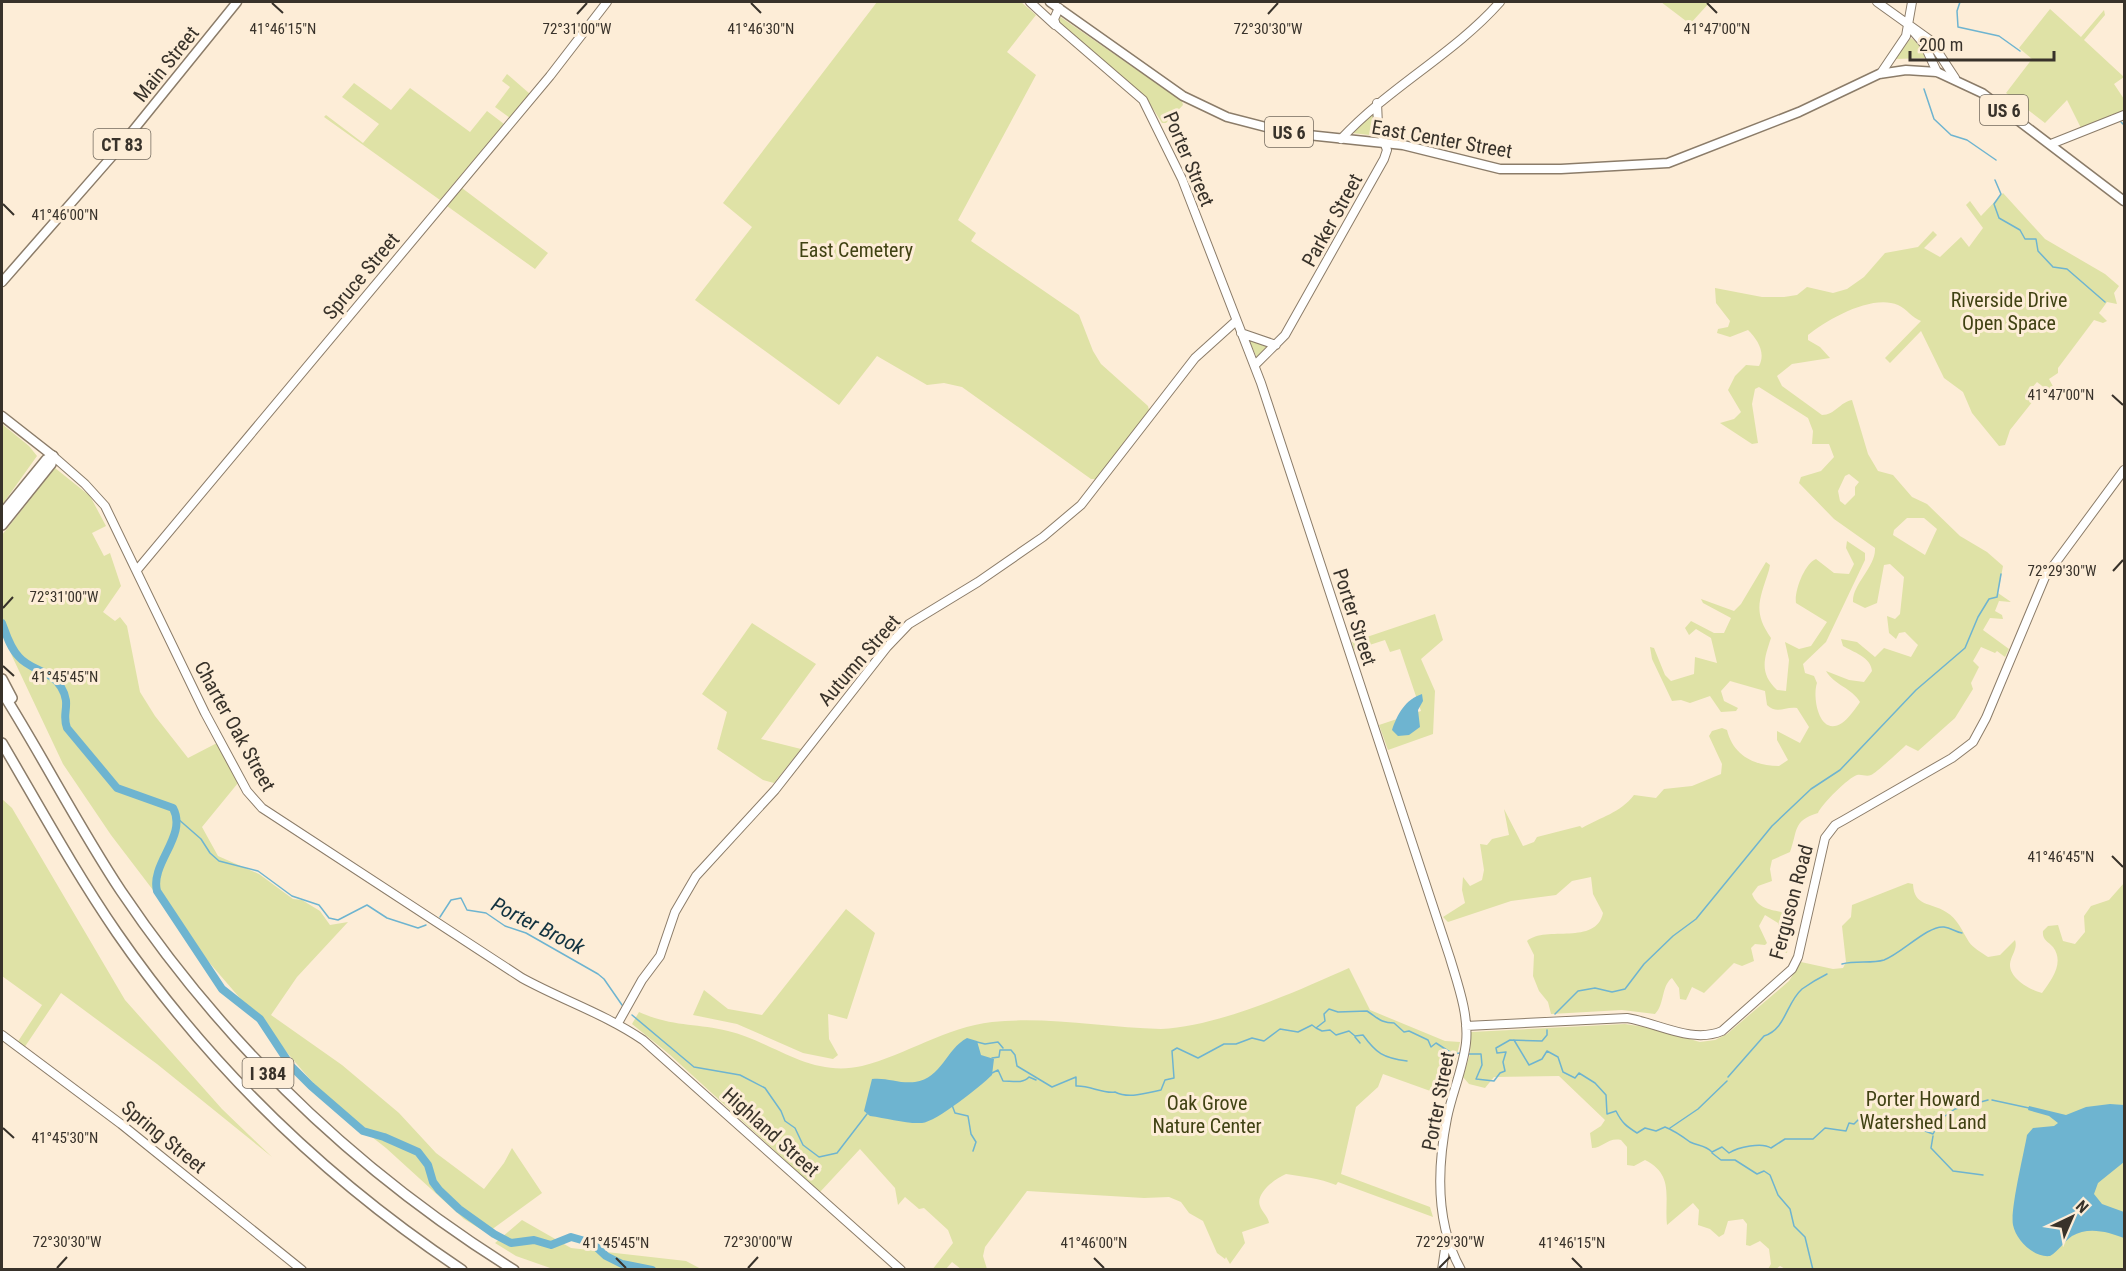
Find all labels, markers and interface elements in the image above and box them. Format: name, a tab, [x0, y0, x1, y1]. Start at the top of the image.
text: 41°46'15"N	[250, 20, 316, 38]
text: 72°31'00"W	[543, 20, 612, 38]
text: 41°46'30"N	[728, 20, 794, 38]
text: 72°30'30"W	[1234, 20, 1303, 38]
text: 41°47'00"N	[1684, 20, 1750, 38]
street label: Main Street	[128, 21, 204, 107]
scale bar	[1910, 24, 2054, 62]
text: 200 m	[1919, 34, 1963, 55]
road number: US 6	[1980, 95, 2028, 125]
street label: Porter Street	[1158, 108, 1220, 210]
street label: East Center Street	[1370, 115, 1514, 163]
road number: US 6	[1265, 117, 1313, 147]
road number: CT 83	[94, 129, 150, 159]
street label: Parker Street	[1297, 169, 1367, 271]
text: 41°46'00"N	[32, 206, 98, 224]
street label: Spruce Street	[318, 228, 404, 324]
park label: East Cemetery	[799, 238, 913, 262]
park label: Riverside Drive Open Space	[1951, 288, 2067, 335]
text: 41°47'00"N	[2028, 386, 2094, 404]
text: 72°29'30"W	[2028, 562, 2097, 580]
street label: Porter Street	[1328, 566, 1382, 669]
text: 72°31'00"W	[30, 588, 99, 606]
street label: Autumn Street	[813, 609, 905, 710]
street label: Charter Oak Street	[189, 657, 281, 795]
text: 41°45'45"N	[32, 668, 98, 686]
street label: Ferguson Road	[1764, 842, 1818, 962]
text: 41°46'45"N	[2028, 848, 2094, 866]
water label: Porter Brook	[487, 892, 589, 960]
street label: Porter Street	[1417, 1049, 1459, 1153]
road number: I 384	[242, 1058, 294, 1088]
street label: Highland Street	[718, 1082, 824, 1182]
park label: Porter Howard Watershed Land	[1859, 1087, 1987, 1134]
park label: Oak Grove Nature Center	[1152, 1091, 1262, 1138]
street label: Spring Street	[117, 1096, 211, 1178]
text: 41°45'30"N	[32, 1129, 98, 1147]
north arrow	[2042, 1187, 2102, 1247]
text: N	[2072, 1196, 2092, 1217]
text: 72°30'30"W	[33, 1233, 102, 1251]
text: 72°30'00"W	[724, 1233, 793, 1251]
text: 72°29'30"W	[1416, 1233, 1485, 1251]
text: 41°45'45"N	[583, 1234, 649, 1252]
text: 41°46'00"N	[1061, 1234, 1127, 1252]
text: 41°46'15"N	[1539, 1234, 1605, 1252]

